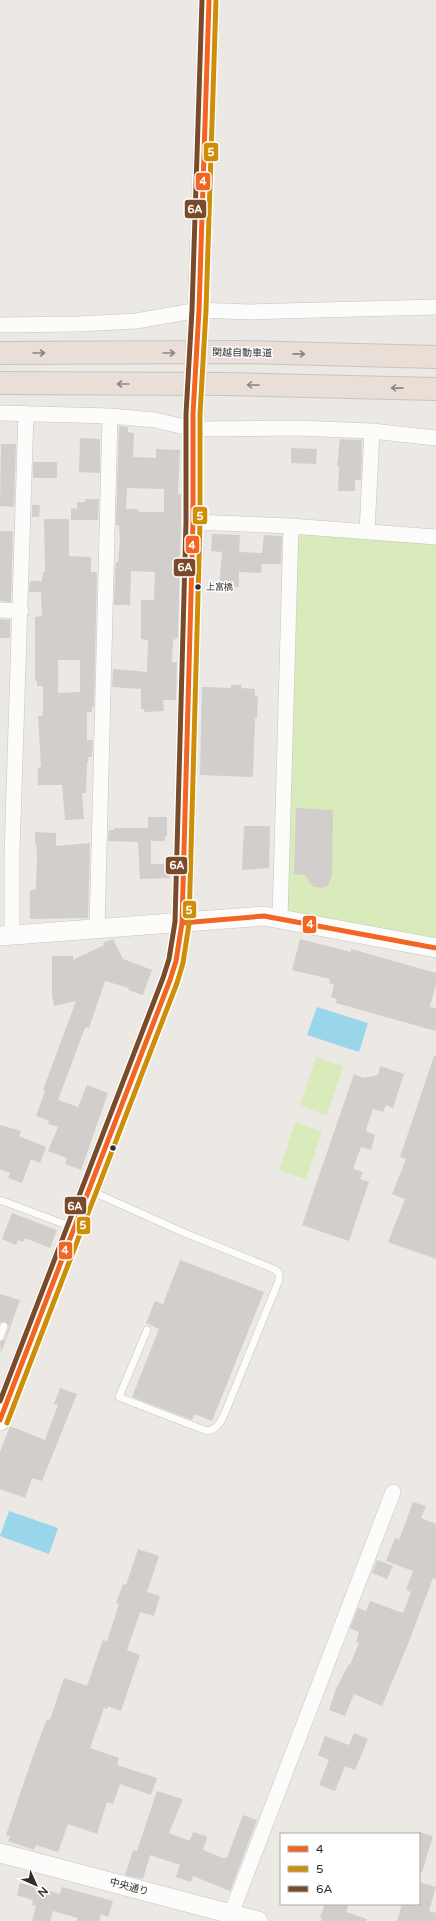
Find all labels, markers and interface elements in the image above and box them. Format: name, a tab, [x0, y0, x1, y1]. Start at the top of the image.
line badge: 5	[203, 142, 219, 162]
text: 5	[208, 146, 215, 159]
line badge: 4	[195, 172, 211, 191]
text: 4	[200, 175, 207, 188]
line badge: 6A	[184, 199, 207, 219]
text: 6A	[187, 203, 203, 216]
street label: 関越自動車道	[212, 346, 272, 360]
one-way arrow	[32, 349, 45, 357]
one-way arrow	[162, 349, 175, 357]
one-way arrow	[292, 350, 305, 358]
one-way arrow	[117, 380, 130, 388]
one-way arrow	[247, 381, 260, 388]
one-way arrow	[391, 384, 404, 392]
line badge: 5	[192, 506, 208, 525]
text: 5	[197, 510, 204, 523]
line badge: 4	[185, 535, 200, 554]
text: 4	[189, 539, 196, 552]
line badge: 6A	[173, 558, 196, 577]
text: 6A	[177, 561, 193, 574]
marker: 上富橋	[193, 582, 203, 592]
place label: 上富橋	[206, 582, 233, 593]
line badge: 6A	[165, 856, 188, 875]
text: 6A	[169, 859, 185, 872]
line badge: 5	[182, 900, 197, 919]
text: 5	[186, 904, 193, 917]
line badge: 4	[302, 915, 317, 934]
text: 4	[307, 918, 314, 931]
unlabelled marker	[108, 1143, 118, 1153]
line badge: 6A	[64, 1196, 87, 1215]
text: 6A	[67, 1200, 83, 1213]
line badge: 5	[76, 1216, 91, 1235]
text: 5	[80, 1219, 87, 1232]
line badge: 4	[58, 1241, 73, 1260]
text: 4	[62, 1244, 69, 1257]
legend	[280, 1833, 420, 1905]
text: 4	[316, 1842, 324, 1856]
text: 5	[316, 1862, 324, 1876]
north arrow	[16, 1865, 56, 1905]
street label: 中央通り	[108, 1876, 150, 1898]
text: 6A	[316, 1882, 333, 1896]
text: N	[35, 1884, 50, 1899]

